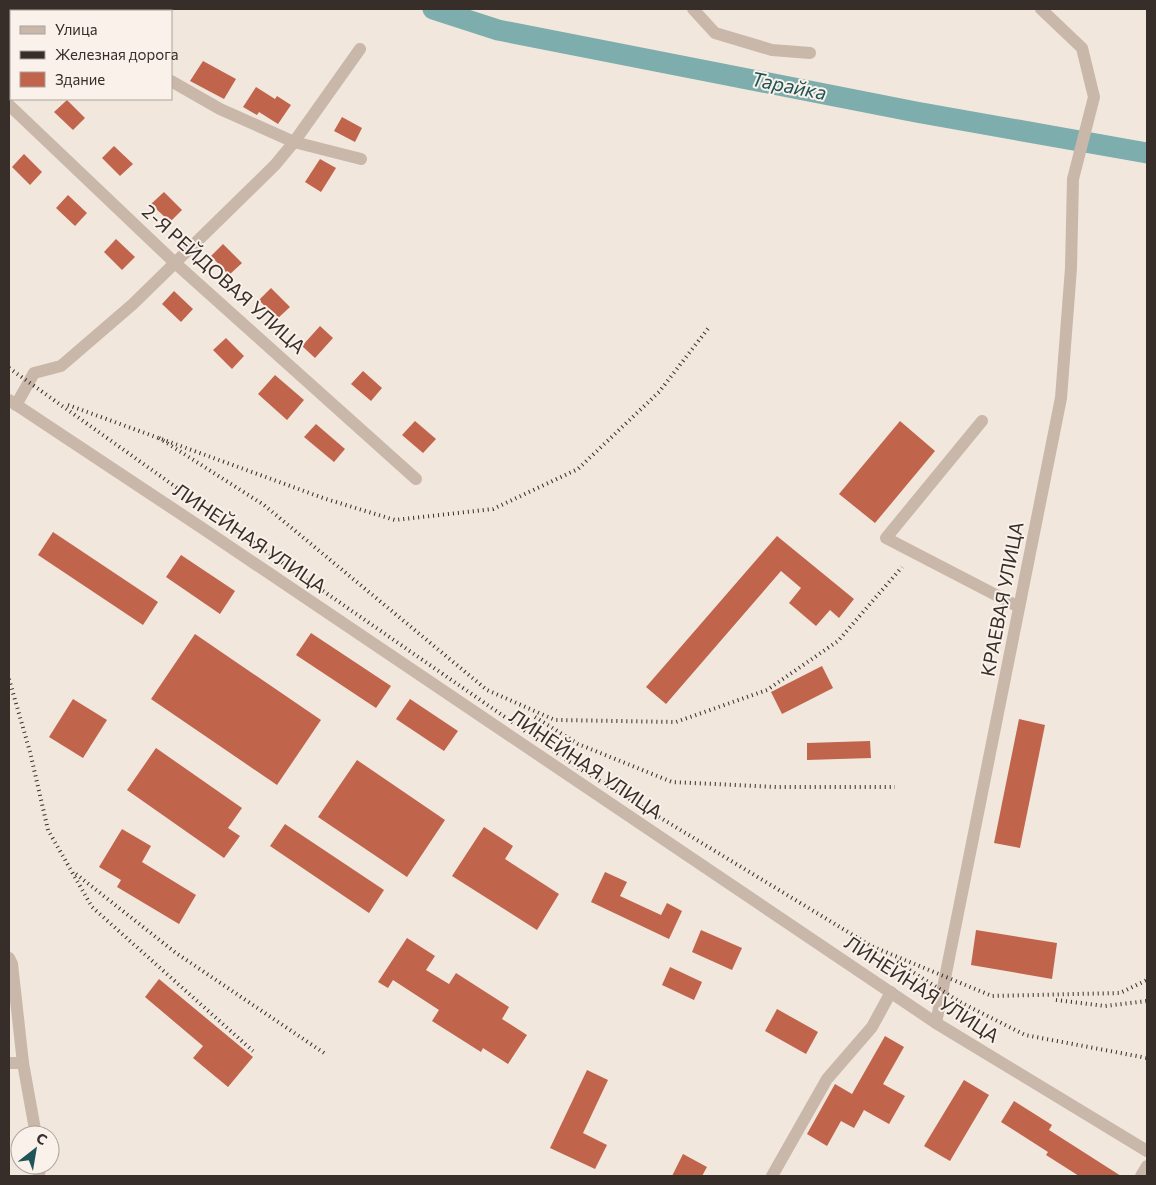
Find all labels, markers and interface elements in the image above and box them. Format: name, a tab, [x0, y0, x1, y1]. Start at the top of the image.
legend	[10, 10, 172, 100]
text: Улица	[55, 20, 97, 38]
text: Железная дорога	[55, 45, 179, 63]
water label: Тарайка	[750, 66, 829, 104]
text: Здание	[55, 70, 105, 88]
street label: 2-Я РЕЙДОВАЯ УЛИЦА	[138, 199, 311, 358]
street label: ЛИНЕЙНАЯ УЛИЦА	[169, 478, 331, 597]
street label: КРАЕВАЯ УЛИЦА	[975, 520, 1028, 678]
street label: ЛИНЕЙНАЯ УЛИЦА	[505, 704, 667, 823]
street label: ЛИНЕЙНАЯ УЛИЦА	[841, 930, 1004, 1047]
north arrow	[10, 1125, 60, 1175]
text: С	[33, 1129, 50, 1148]

